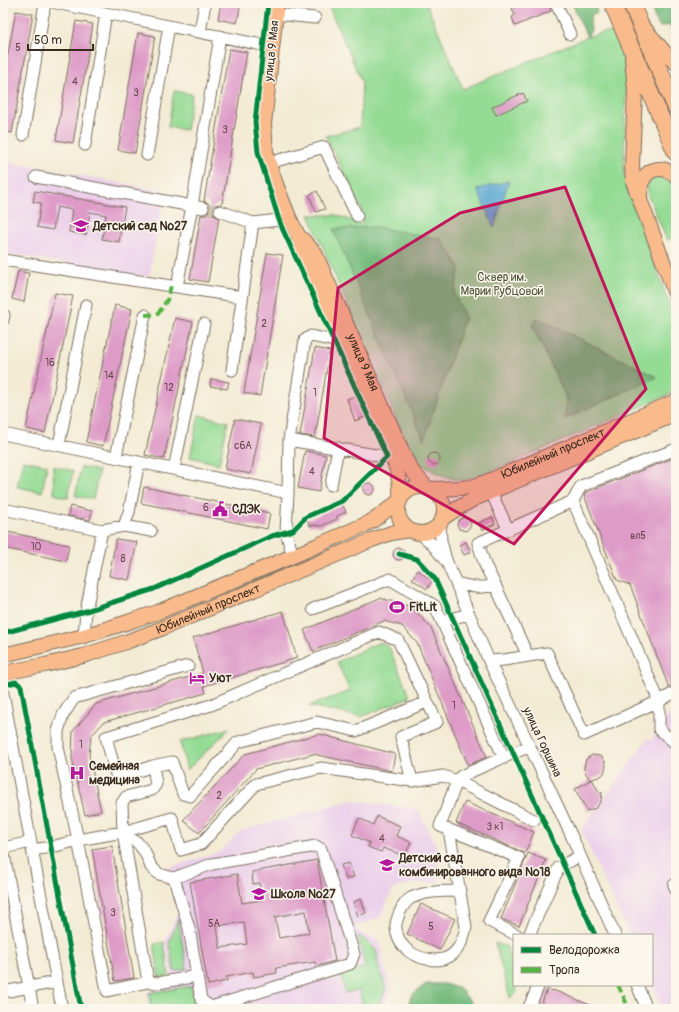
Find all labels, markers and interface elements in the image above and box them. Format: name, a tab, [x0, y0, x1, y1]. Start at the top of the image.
street label: улица 9 Мая	[261, 19, 283, 83]
scale bar	[28, 26, 93, 52]
text: 50 m	[34, 33, 62, 48]
house number: 5	[15, 42, 21, 54]
house number: 4	[72, 76, 78, 88]
house number: 3	[133, 87, 139, 99]
house number: 3	[222, 124, 228, 136]
school or university icon: Детский сад №27	[72, 217, 90, 235]
place label: Детский сад №27	[92, 219, 188, 234]
park label: Сквер им. Марии Рубцовой	[460, 270, 544, 299]
house number: 2	[261, 318, 267, 330]
street label: улица 9 Мая	[344, 330, 382, 394]
house number: 16	[45, 357, 55, 369]
house number: 14	[104, 370, 114, 382]
house number: 12	[164, 382, 174, 394]
house number: 1	[313, 387, 317, 399]
street label: Юбилейный проспект	[499, 425, 607, 482]
house number: с6А	[234, 440, 252, 452]
house number: 4	[309, 466, 315, 478]
public building icon: СДЭК	[211, 500, 229, 518]
house number: 6	[203, 502, 209, 514]
place label: СДЭК	[232, 502, 261, 517]
house number: вл5	[630, 530, 646, 542]
house number: 10	[31, 541, 42, 553]
house number: 8	[120, 553, 126, 565]
street label: Юбилейный проспект	[155, 580, 263, 637]
sports icon: FitLit	[388, 598, 406, 616]
place label: FitLit	[409, 600, 438, 615]
hotel icon: Уют	[188, 669, 206, 687]
place label: Уют	[209, 671, 233, 686]
house number: 1	[452, 700, 456, 712]
street label: улица Горшина	[519, 704, 565, 780]
house number: 1	[79, 739, 83, 751]
place label: Семейная медицина	[89, 759, 140, 788]
hospital icon: Семейная медицина	[68, 764, 86, 782]
house number: 2	[216, 790, 222, 802]
house number: 3 к1	[487, 821, 503, 833]
house number: 4	[379, 833, 385, 845]
place label: Детский сад комбинированного вида №18	[398, 851, 550, 880]
school or university icon: Детский сад комбинированного вида №18	[378, 856, 396, 874]
school or university icon: Школа №27	[250, 885, 268, 903]
place label: Школа №27	[270, 887, 336, 902]
house number: 3	[110, 907, 116, 919]
house number: 5А	[208, 918, 220, 930]
house number: 5	[428, 921, 434, 933]
legend	[513, 934, 653, 986]
text: Велодорожка	[549, 943, 620, 958]
text: Тропа	[549, 963, 580, 978]

